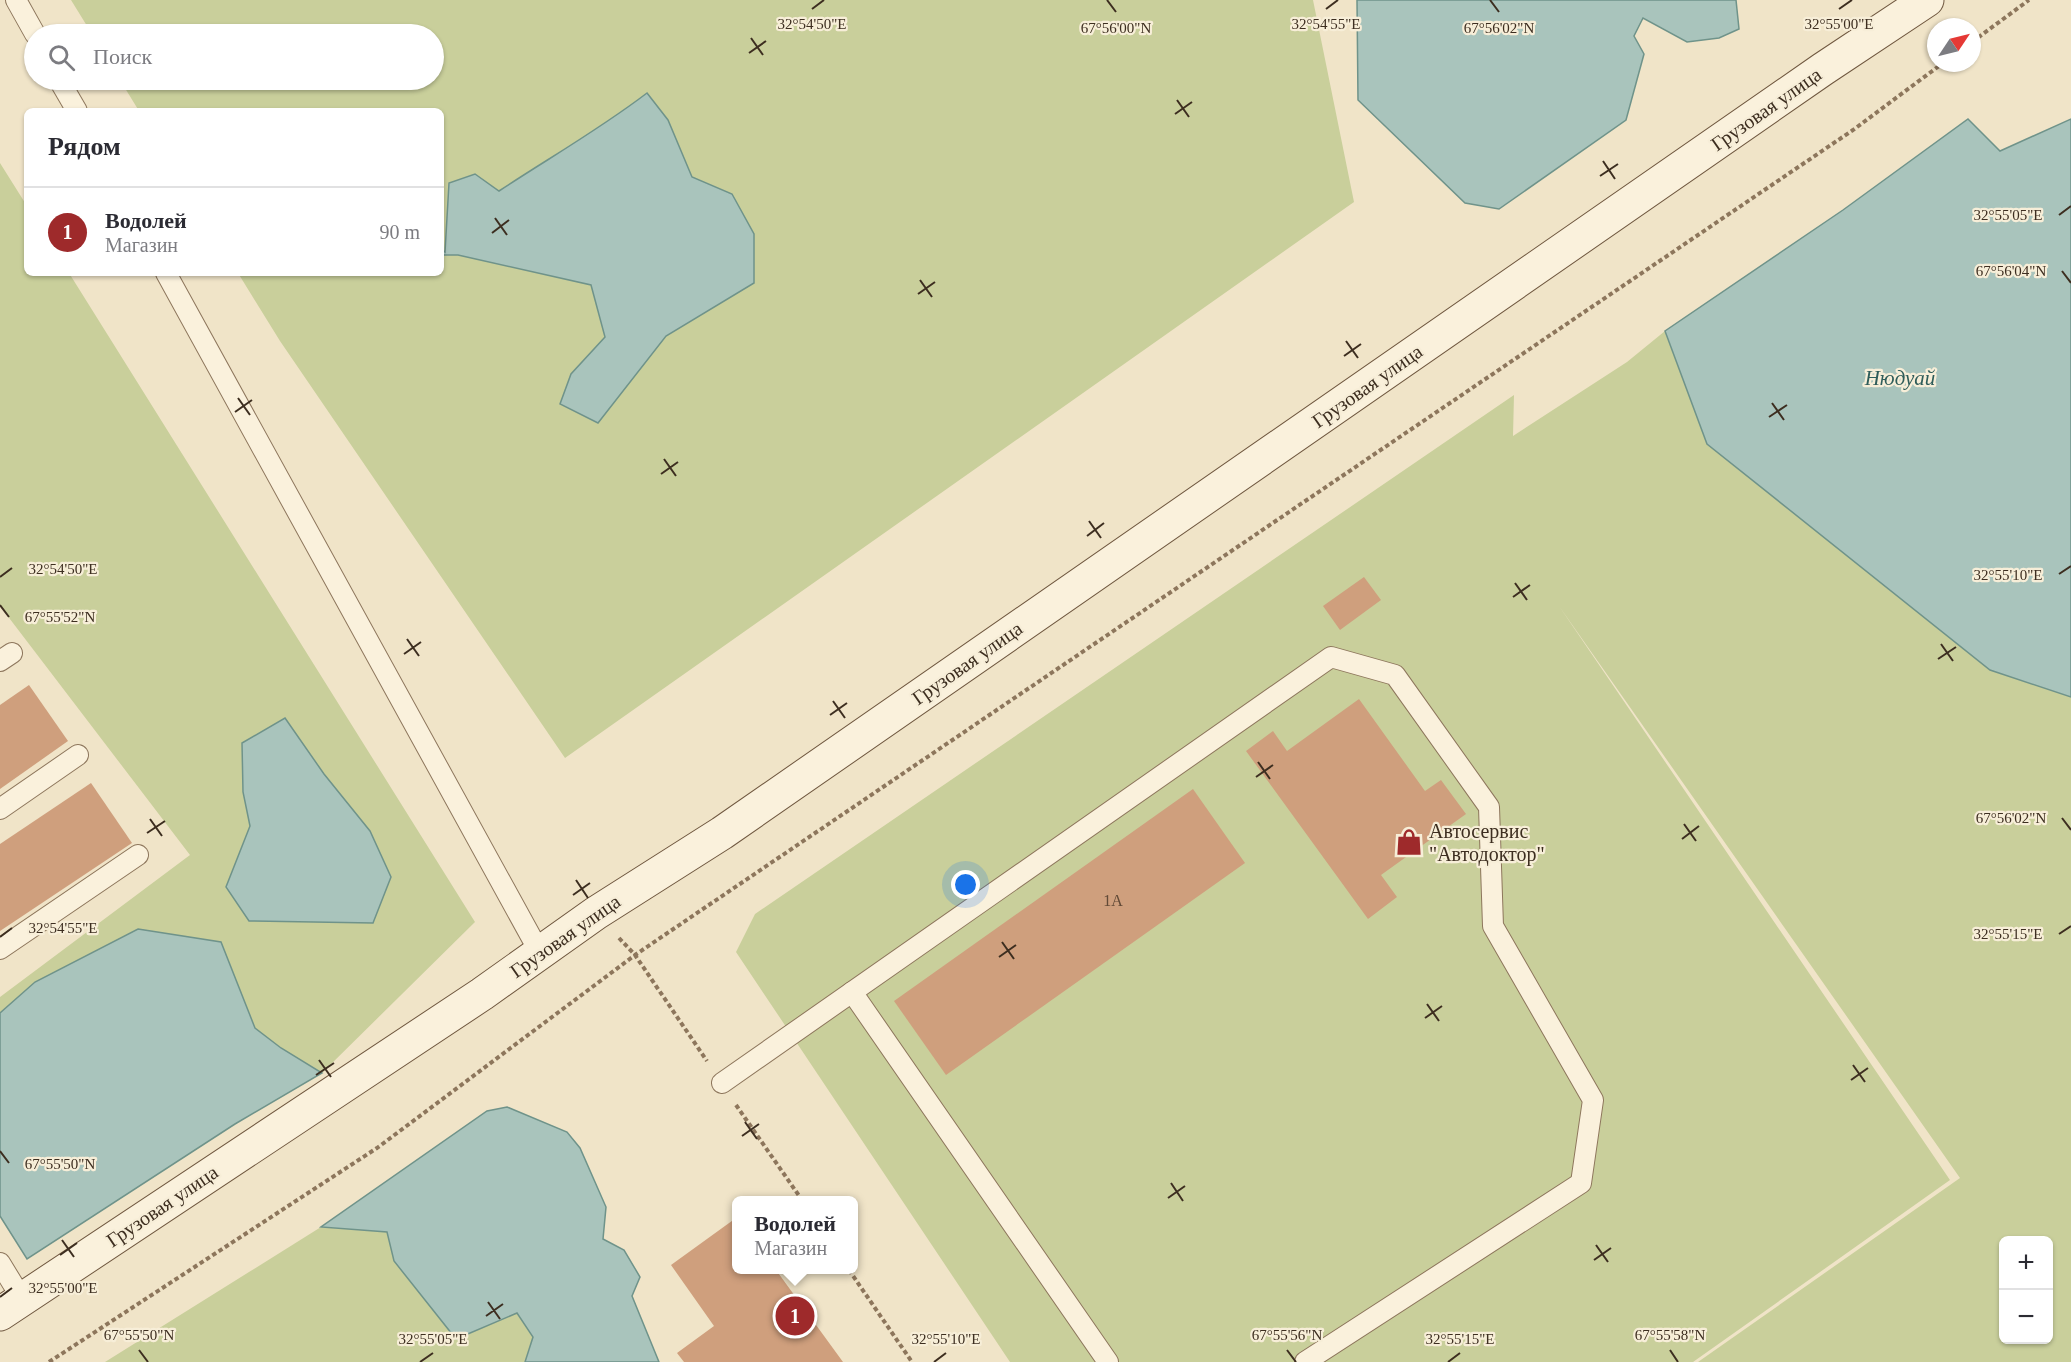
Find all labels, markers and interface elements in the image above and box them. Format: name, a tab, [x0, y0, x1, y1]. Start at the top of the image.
text: 32°54'50"E	[778, 16, 847, 32]
text: 32°54'55"E	[1292, 16, 1361, 32]
text: 32°55'00"E	[1805, 16, 1874, 32]
north arrow	[1927, 18, 1981, 72]
text: 67°56'00"N	[1081, 20, 1151, 36]
text: 67°56'02"N	[1464, 20, 1534, 36]
search box	[24, 24, 444, 90]
icon: search	[45, 41, 78, 74]
text: Поиск	[93, 44, 152, 69]
street label: Грузовая улица	[1707, 63, 1826, 156]
text: Рядом	[48, 132, 121, 161]
text: 32°55'05"E	[1974, 207, 2043, 223]
text: Водолей	[105, 208, 187, 233]
text: 1	[63, 221, 73, 243]
text: 90 m	[379, 221, 420, 243]
text: Магазин	[105, 234, 178, 256]
text: 67°56'04"N	[1976, 263, 2046, 279]
street label: Грузовая улица	[1308, 340, 1427, 433]
water label: Нюдуай	[1864, 366, 1936, 390]
text: 32°54'50"E	[29, 561, 98, 577]
text: 32°55'10"E	[1974, 567, 2043, 583]
text: 67°55'52"N	[25, 609, 95, 625]
street label: Грузовая улица	[908, 617, 1027, 710]
text: 67°56'02"N	[1976, 810, 2046, 826]
place label: Автосервис "Автодоктор"	[1429, 820, 1545, 866]
shop icon: Автосервис "Автодоктор"	[1394, 827, 1424, 857]
your location	[951, 870, 980, 899]
street label: Грузовая улица	[506, 890, 625, 983]
house number: 1А	[1103, 892, 1123, 909]
text: 32°54'55"E	[29, 920, 98, 936]
text: 32°55'15"E	[1974, 926, 2043, 942]
text: 67°55'50"N	[25, 1156, 95, 1172]
street label: Грузовая улица	[102, 1161, 222, 1252]
popup	[732, 1196, 858, 1274]
text: Водолей	[754, 1211, 836, 1236]
map controls	[1999, 1236, 2053, 1344]
button: +	[1999, 1236, 2053, 1290]
text: Магазин	[754, 1237, 827, 1259]
text: 32°55'00"E	[29, 1280, 98, 1296]
button: −	[1999, 1290, 2053, 1344]
pin: 1	[776, 1294, 814, 1338]
text: 67°55'50"N	[104, 1327, 174, 1343]
text: 67°55'56"N	[1252, 1327, 1322, 1343]
text: 67°55'58"N	[1635, 1327, 1705, 1343]
text: 32°55'05"E	[399, 1331, 468, 1347]
text: 32°55'10"E	[912, 1331, 981, 1347]
text: 32°55'15"E	[1426, 1331, 1495, 1347]

